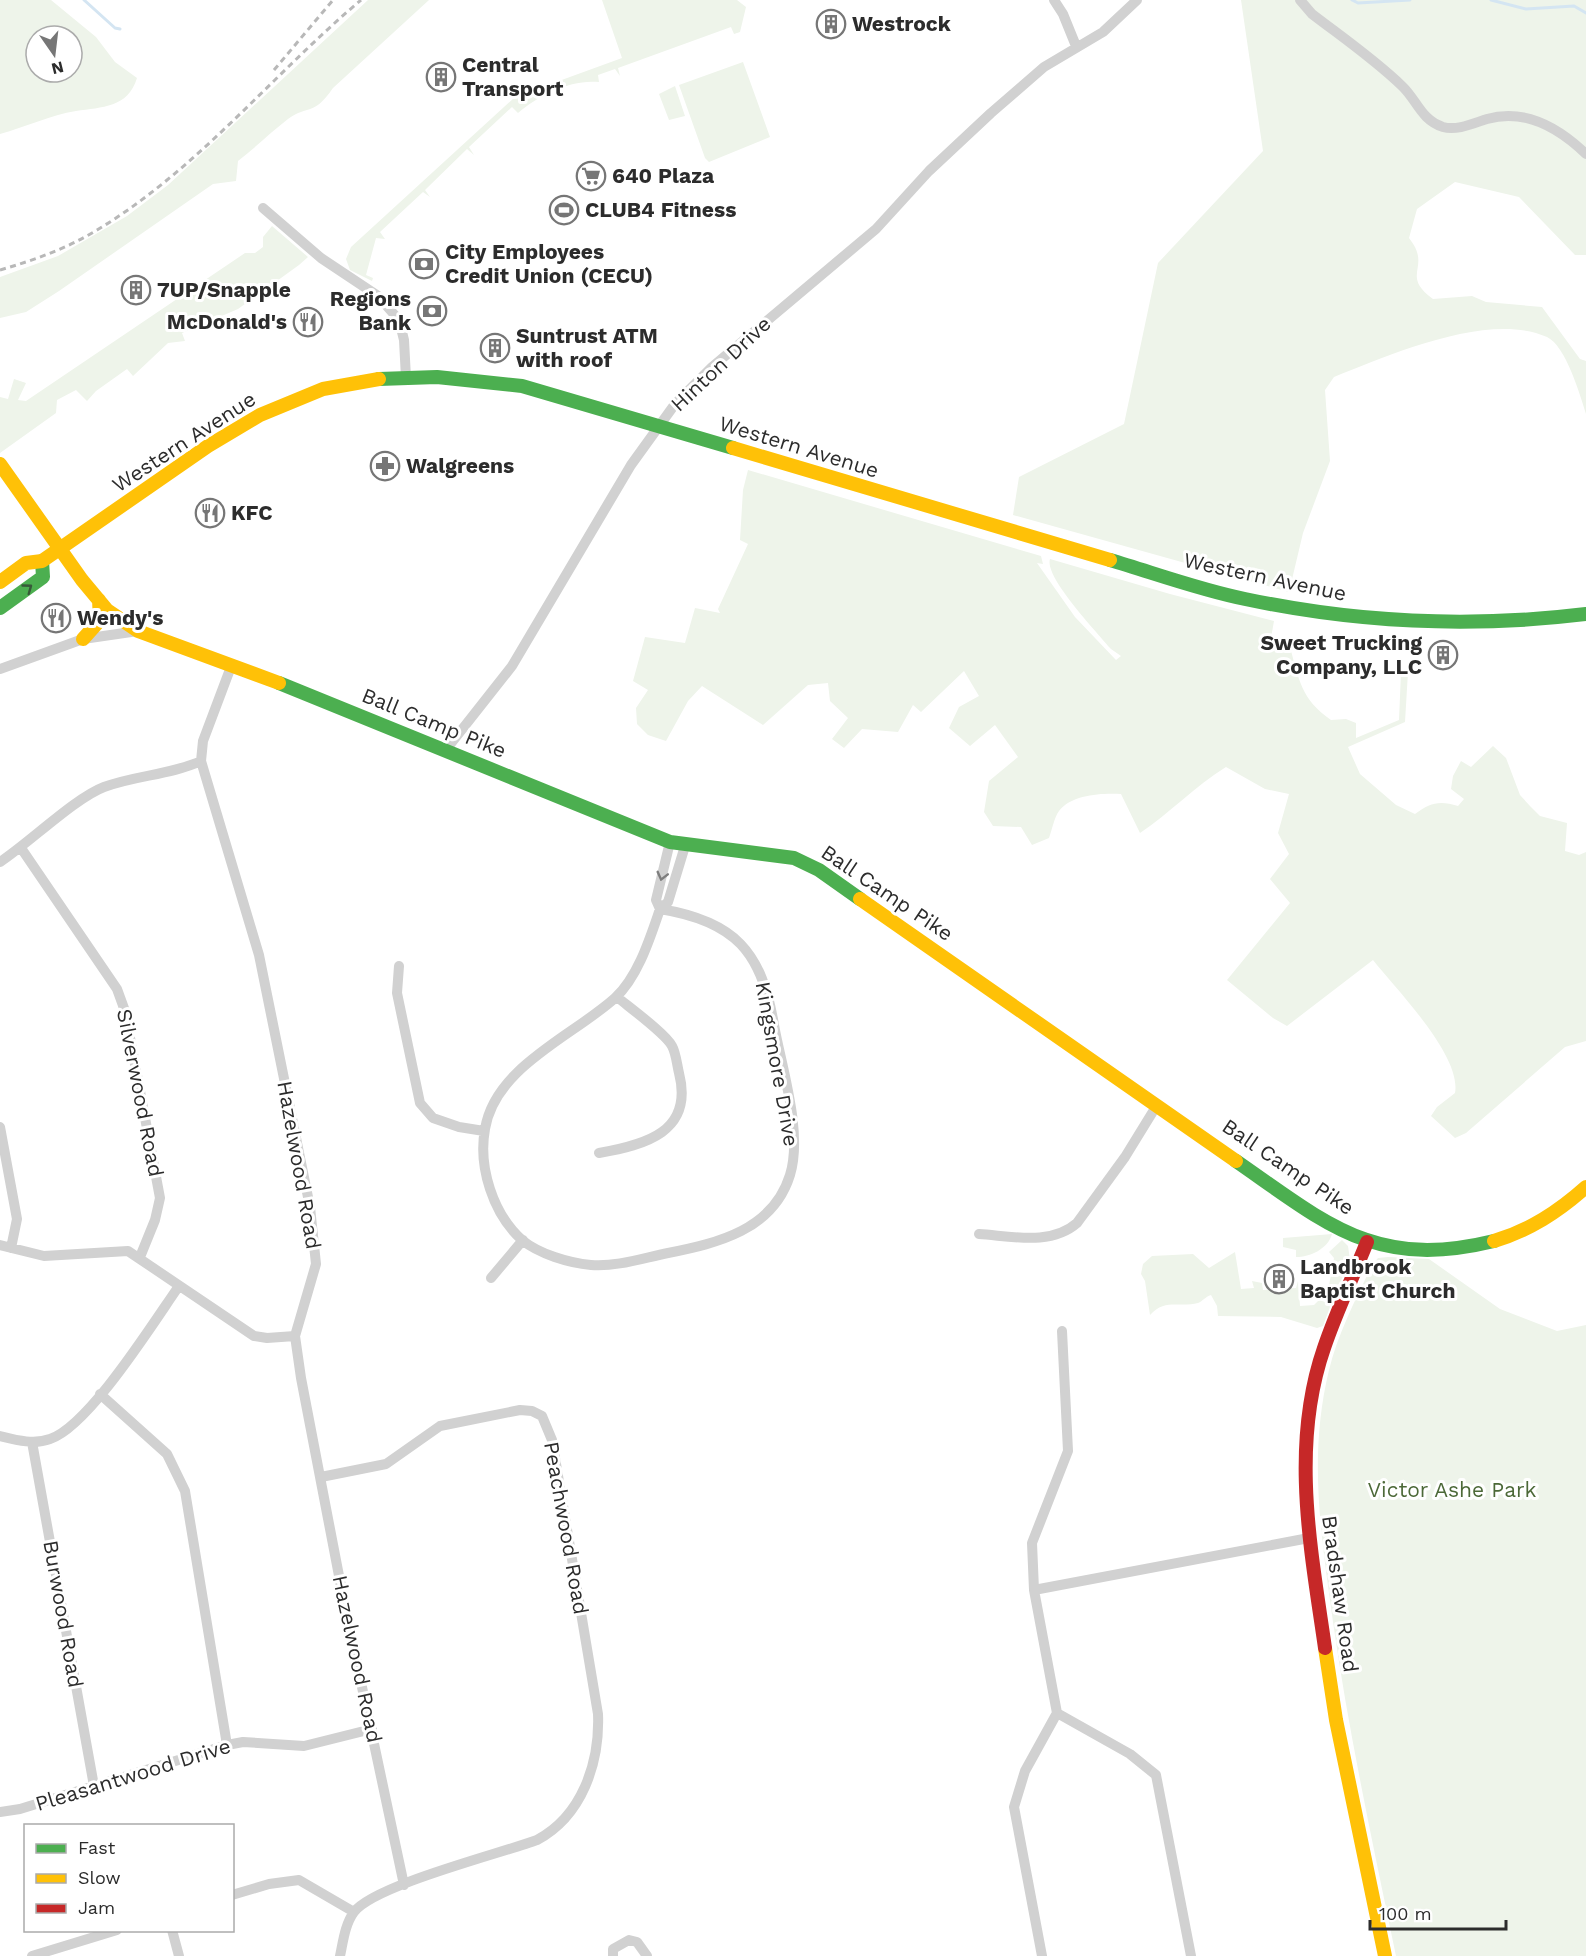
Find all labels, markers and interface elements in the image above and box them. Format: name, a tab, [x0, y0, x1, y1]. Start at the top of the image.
building icon: Westrock	[815, 8, 847, 40]
place label: Westrock	[852, 11, 952, 36]
north arrow	[24, 24, 84, 84]
place label: Central Transport	[462, 52, 563, 101]
text: N	[49, 57, 66, 79]
building icon: Central Transport	[425, 61, 457, 93]
supermarket icon: 640 Plaza	[575, 160, 607, 192]
place label: 640 Plaza	[612, 163, 715, 188]
sports icon: CLUB4 Fitness	[548, 194, 580, 226]
place label: CLUB4 Fitness	[585, 197, 736, 222]
place label: City Employees Credit Union (CECU)	[445, 239, 653, 288]
bank icon: City Employees Credit Union (CECU)	[408, 248, 440, 280]
building icon: 7UP/Snapple	[120, 274, 152, 306]
place label: 7UP/Snapple	[157, 277, 291, 302]
place label: Regions Bank	[330, 286, 412, 335]
bank icon: Regions Bank	[416, 295, 448, 327]
restaurant icon: McDonald's	[292, 306, 324, 338]
place label: McDonald's	[167, 309, 287, 334]
street label: Hinton Drive	[665, 311, 776, 416]
place label: Suntrust ATM with roof	[516, 323, 658, 372]
building icon: Suntrust ATM with roof	[479, 332, 511, 364]
street label: Western Avenue	[107, 386, 260, 497]
street label: Western Avenue	[716, 410, 882, 483]
pharmacy icon: Walgreens	[369, 450, 401, 482]
place label: Walgreens	[406, 453, 514, 478]
restaurant icon: KFC	[194, 497, 226, 529]
place label: KFC	[231, 500, 273, 525]
street label: Western Avenue	[1181, 547, 1349, 606]
one-way arrow	[22, 584, 33, 595]
restaurant icon: Wendy's	[40, 602, 72, 634]
place label: Wendy's	[77, 605, 163, 630]
place label: Sweet Trucking Company, LLC	[1261, 630, 1422, 679]
building icon: Sweet Trucking Company, LLC	[1427, 639, 1459, 671]
street label: Ball Camp Pike	[358, 682, 510, 763]
street label: Ball Camp Pike	[817, 839, 958, 946]
one-way arrow	[657, 870, 669, 881]
street label: Kingsmore Drive	[751, 980, 804, 1148]
street label: Silverwood Road	[112, 1007, 169, 1179]
street label: Hazelwood Road	[272, 1079, 327, 1251]
street label: Ball Camp Pike	[1218, 1113, 1359, 1220]
place label: Landbrook Baptist Church	[1300, 1254, 1455, 1303]
building icon: Landbrook Baptist Church	[1263, 1263, 1295, 1295]
street label: Peachwood Road	[539, 1439, 594, 1616]
park label: Victor Ashe Park	[1367, 1477, 1537, 1502]
street label: Bradshaw Road	[1317, 1514, 1364, 1674]
street label: Burwood Road	[38, 1538, 89, 1690]
street label: Hazelwood Road	[328, 1573, 387, 1745]
street label: Pleasantwood Drive	[32, 1733, 233, 1816]
legend	[24, 1824, 234, 1932]
text: Fast	[78, 1837, 116, 1858]
text: Slow	[78, 1867, 121, 1888]
scale bar	[1370, 1893, 1506, 1931]
text: Jam	[78, 1897, 115, 1918]
text: 100 m	[1379, 1903, 1432, 1924]

